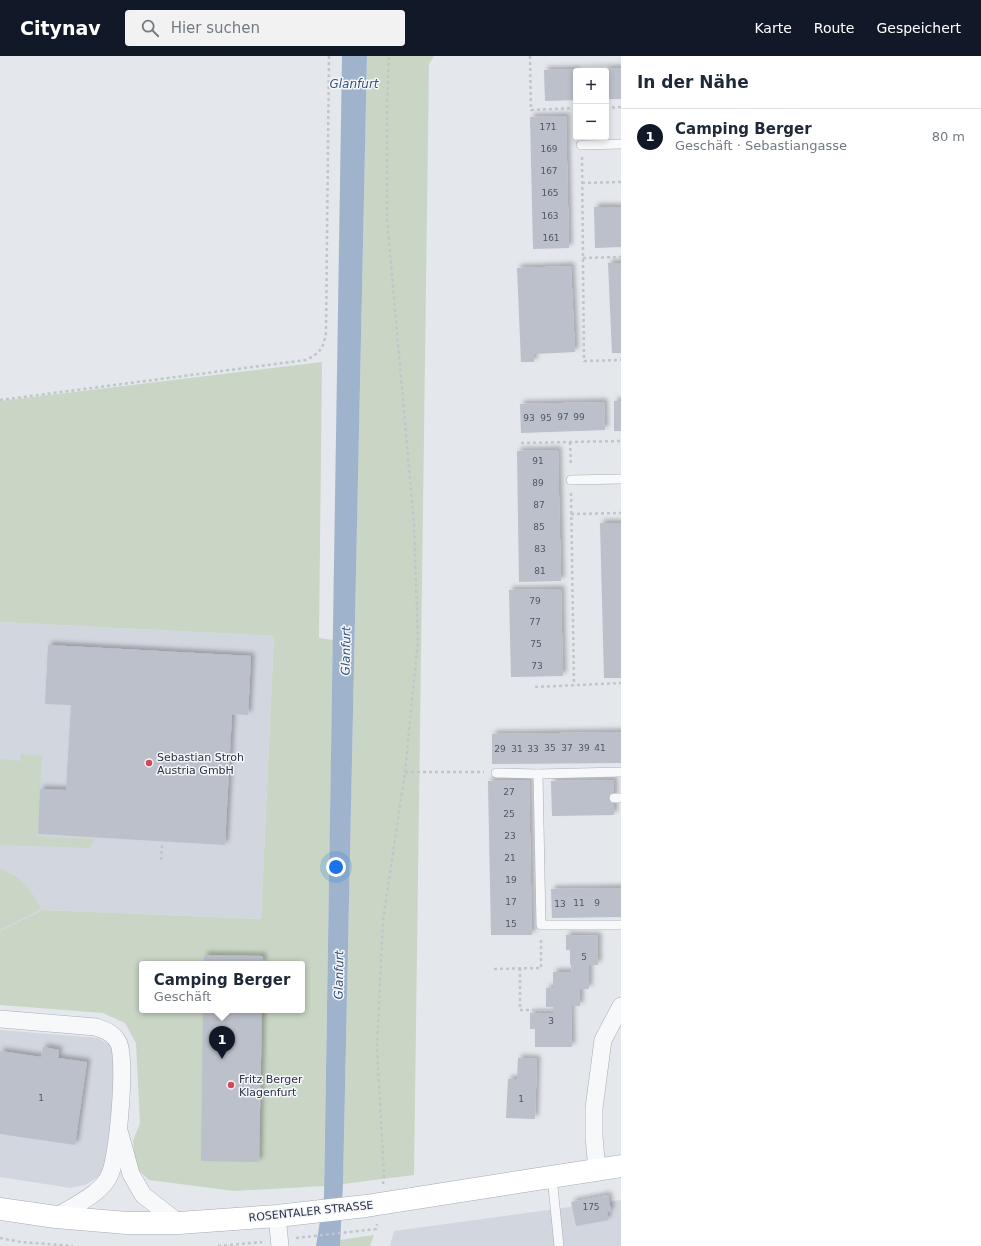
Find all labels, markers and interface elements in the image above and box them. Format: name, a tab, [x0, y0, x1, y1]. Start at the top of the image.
search box	[125, 10, 405, 46]
text: Citynav	[20, 17, 101, 39]
icon: search	[139, 17, 161, 39]
text: Hier suchen	[171, 19, 260, 37]
text: Karte	[754, 20, 792, 36]
text: Route	[814, 20, 854, 36]
text: Gespeichert	[876, 20, 961, 36]
map controls	[573, 68, 609, 140]
button: +	[573, 68, 609, 104]
text: In der Nähe	[637, 72, 749, 92]
water label: Glanfurt	[329, 77, 380, 91]
button: −	[573, 104, 609, 140]
text: Camping Berger	[675, 120, 812, 138]
house number: 171	[539, 122, 557, 132]
text: 1	[645, 129, 655, 144]
text: 80 m	[932, 129, 965, 144]
text: Geschäft · Sebastiangasse	[675, 138, 847, 153]
house number: 169	[540, 144, 558, 154]
house number: 167	[540, 166, 558, 176]
house number: 165	[541, 188, 559, 198]
house number: 163	[541, 211, 559, 221]
house number: 161	[542, 233, 560, 243]
house number: 97	[557, 412, 569, 422]
house number: 99	[573, 412, 585, 422]
house number: 93	[523, 413, 535, 423]
house number: 95	[540, 413, 552, 423]
house number: 91	[532, 456, 544, 466]
house number: 89	[532, 478, 544, 488]
house number: 87	[533, 500, 545, 510]
house number: 85	[533, 522, 545, 532]
house number: 83	[534, 544, 546, 554]
house number: 81	[534, 566, 546, 576]
house number: 79	[529, 596, 541, 606]
house number: 77	[529, 617, 541, 627]
water label: Glanfurt	[339, 625, 353, 676]
house number: 75	[530, 639, 542, 649]
house number: 73	[531, 661, 543, 671]
house number: 35	[544, 743, 556, 753]
house number: 37	[561, 743, 573, 753]
house number: 39	[578, 743, 590, 753]
house number: 41	[594, 743, 606, 753]
house number: 29	[494, 744, 506, 754]
house number: 31	[511, 744, 523, 754]
house number: 33	[527, 744, 539, 754]
place label: Sebastian Stroh Austria GmbH	[157, 751, 244, 777]
marker: Sebastian Stroh Austria GmbH	[144, 758, 154, 768]
house number: 27	[503, 787, 515, 797]
house number: 25	[503, 809, 515, 819]
house number: 23	[504, 831, 516, 841]
house number: 21	[504, 853, 516, 863]
your location	[326, 857, 346, 877]
house number: 19	[505, 875, 517, 885]
house number: 17	[505, 897, 517, 907]
house number: 11	[573, 898, 585, 908]
house number: 9	[594, 898, 600, 908]
house number: 13	[554, 899, 566, 909]
house number: 15	[505, 919, 517, 929]
water label: Glanfurt	[332, 949, 346, 1000]
house number: 5	[581, 952, 587, 962]
popup	[139, 961, 305, 1013]
text: Camping Berger	[154, 971, 290, 989]
text: Geschäft	[154, 989, 211, 1004]
house number: 3	[548, 1016, 554, 1026]
pin: 1	[209, 1026, 235, 1059]
place label: Fritz Berger Klagenfurt	[239, 1073, 303, 1099]
marker: Fritz Berger Klagenfurt	[226, 1080, 236, 1090]
house number: 1	[38, 1093, 44, 1103]
house number: 1	[518, 1094, 524, 1104]
street label: ROSENTALER STRASSE	[248, 1198, 374, 1225]
house number: 175	[582, 1202, 600, 1212]

